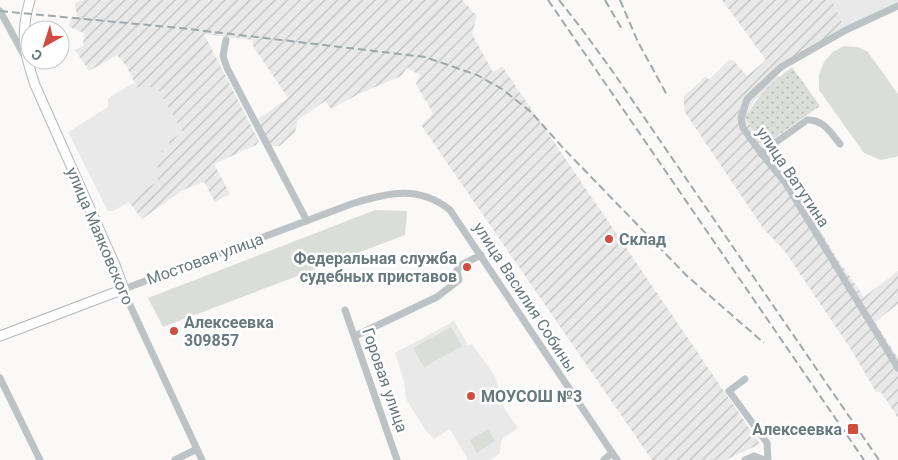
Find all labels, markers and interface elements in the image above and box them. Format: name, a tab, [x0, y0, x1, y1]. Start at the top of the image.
north arrow	[20, 20, 70, 70]
text: С	[28, 46, 45, 64]
street label: улица Ватутина	[753, 123, 833, 231]
street label: улица Маяковского	[62, 164, 138, 308]
street label: улица Василия Собины	[470, 219, 580, 375]
street label: Мостовая улица	[144, 229, 266, 289]
place label: Склад	[619, 230, 666, 249]
marker: Склад	[603, 233, 615, 245]
place label: Федеральная служба судебных приставов	[294, 249, 457, 286]
marker: Федеральная служба судебных приставов	[461, 261, 473, 273]
place label: Алексеевка 309857	[184, 313, 274, 350]
marker: Алексеевка 309857	[168, 325, 180, 337]
street label: Горовая улица	[358, 325, 412, 435]
place label: МОУСОШ №3	[481, 387, 582, 406]
marker: МОУСОШ №3	[465, 390, 477, 402]
place label: Алексеевка	[752, 420, 842, 439]
marker: Алексеевка	[846, 422, 860, 436]

